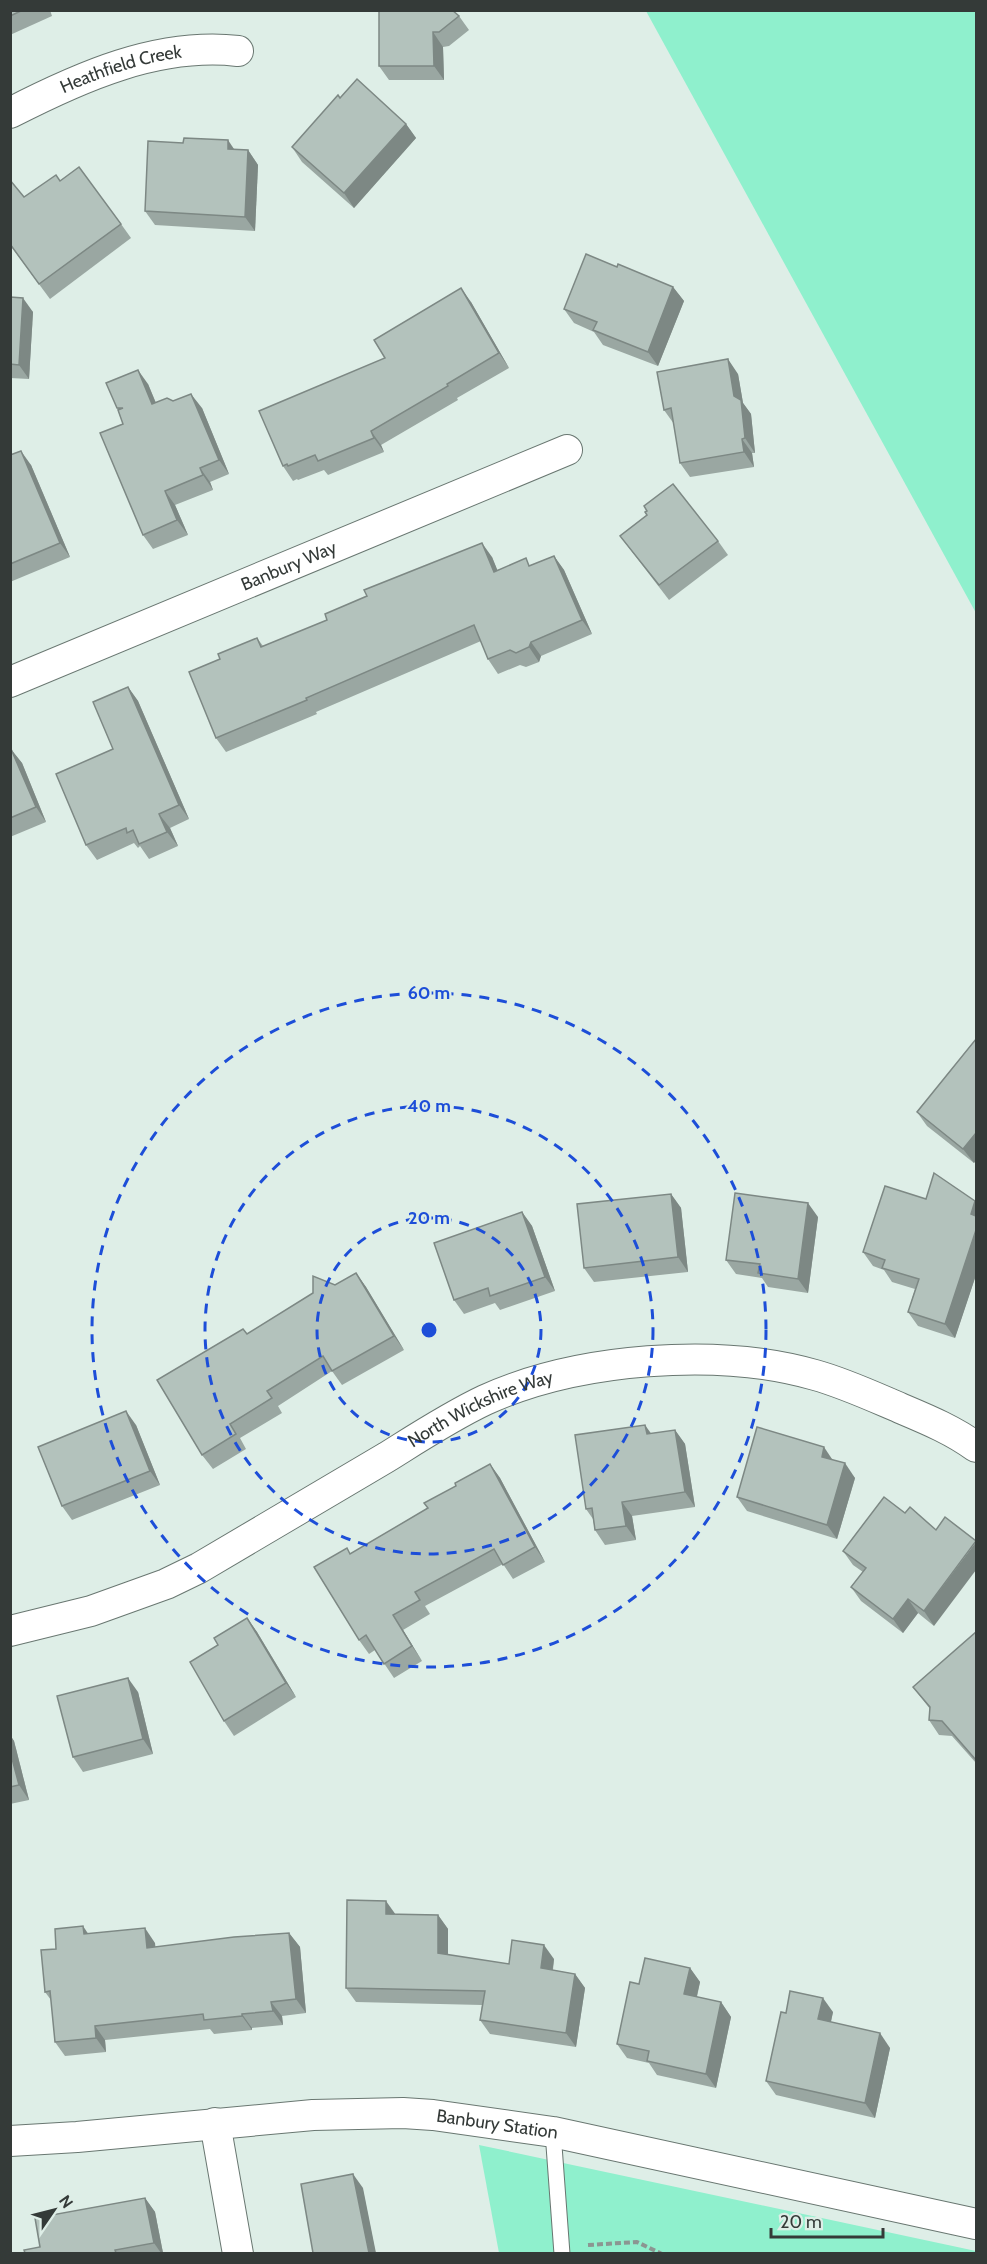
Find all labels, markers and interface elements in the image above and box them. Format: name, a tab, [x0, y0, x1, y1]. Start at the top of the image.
street label: Heathfield Creek	[57, 40, 184, 98]
street label: Banbury Way	[238, 536, 340, 596]
text: 60 m	[408, 982, 450, 1004]
text: 40 m	[407, 1095, 451, 1117]
text: 20 m	[408, 1207, 450, 1229]
centre of rings	[419, 1320, 439, 1340]
street label: North Wickshire Way	[404, 1366, 555, 1452]
street label: Banbury Station	[435, 2105, 559, 2144]
north arrow	[24, 2180, 84, 2240]
text: N	[55, 2192, 77, 2212]
scale bar	[771, 2201, 884, 2239]
text: 20 m	[780, 2211, 822, 2233]

